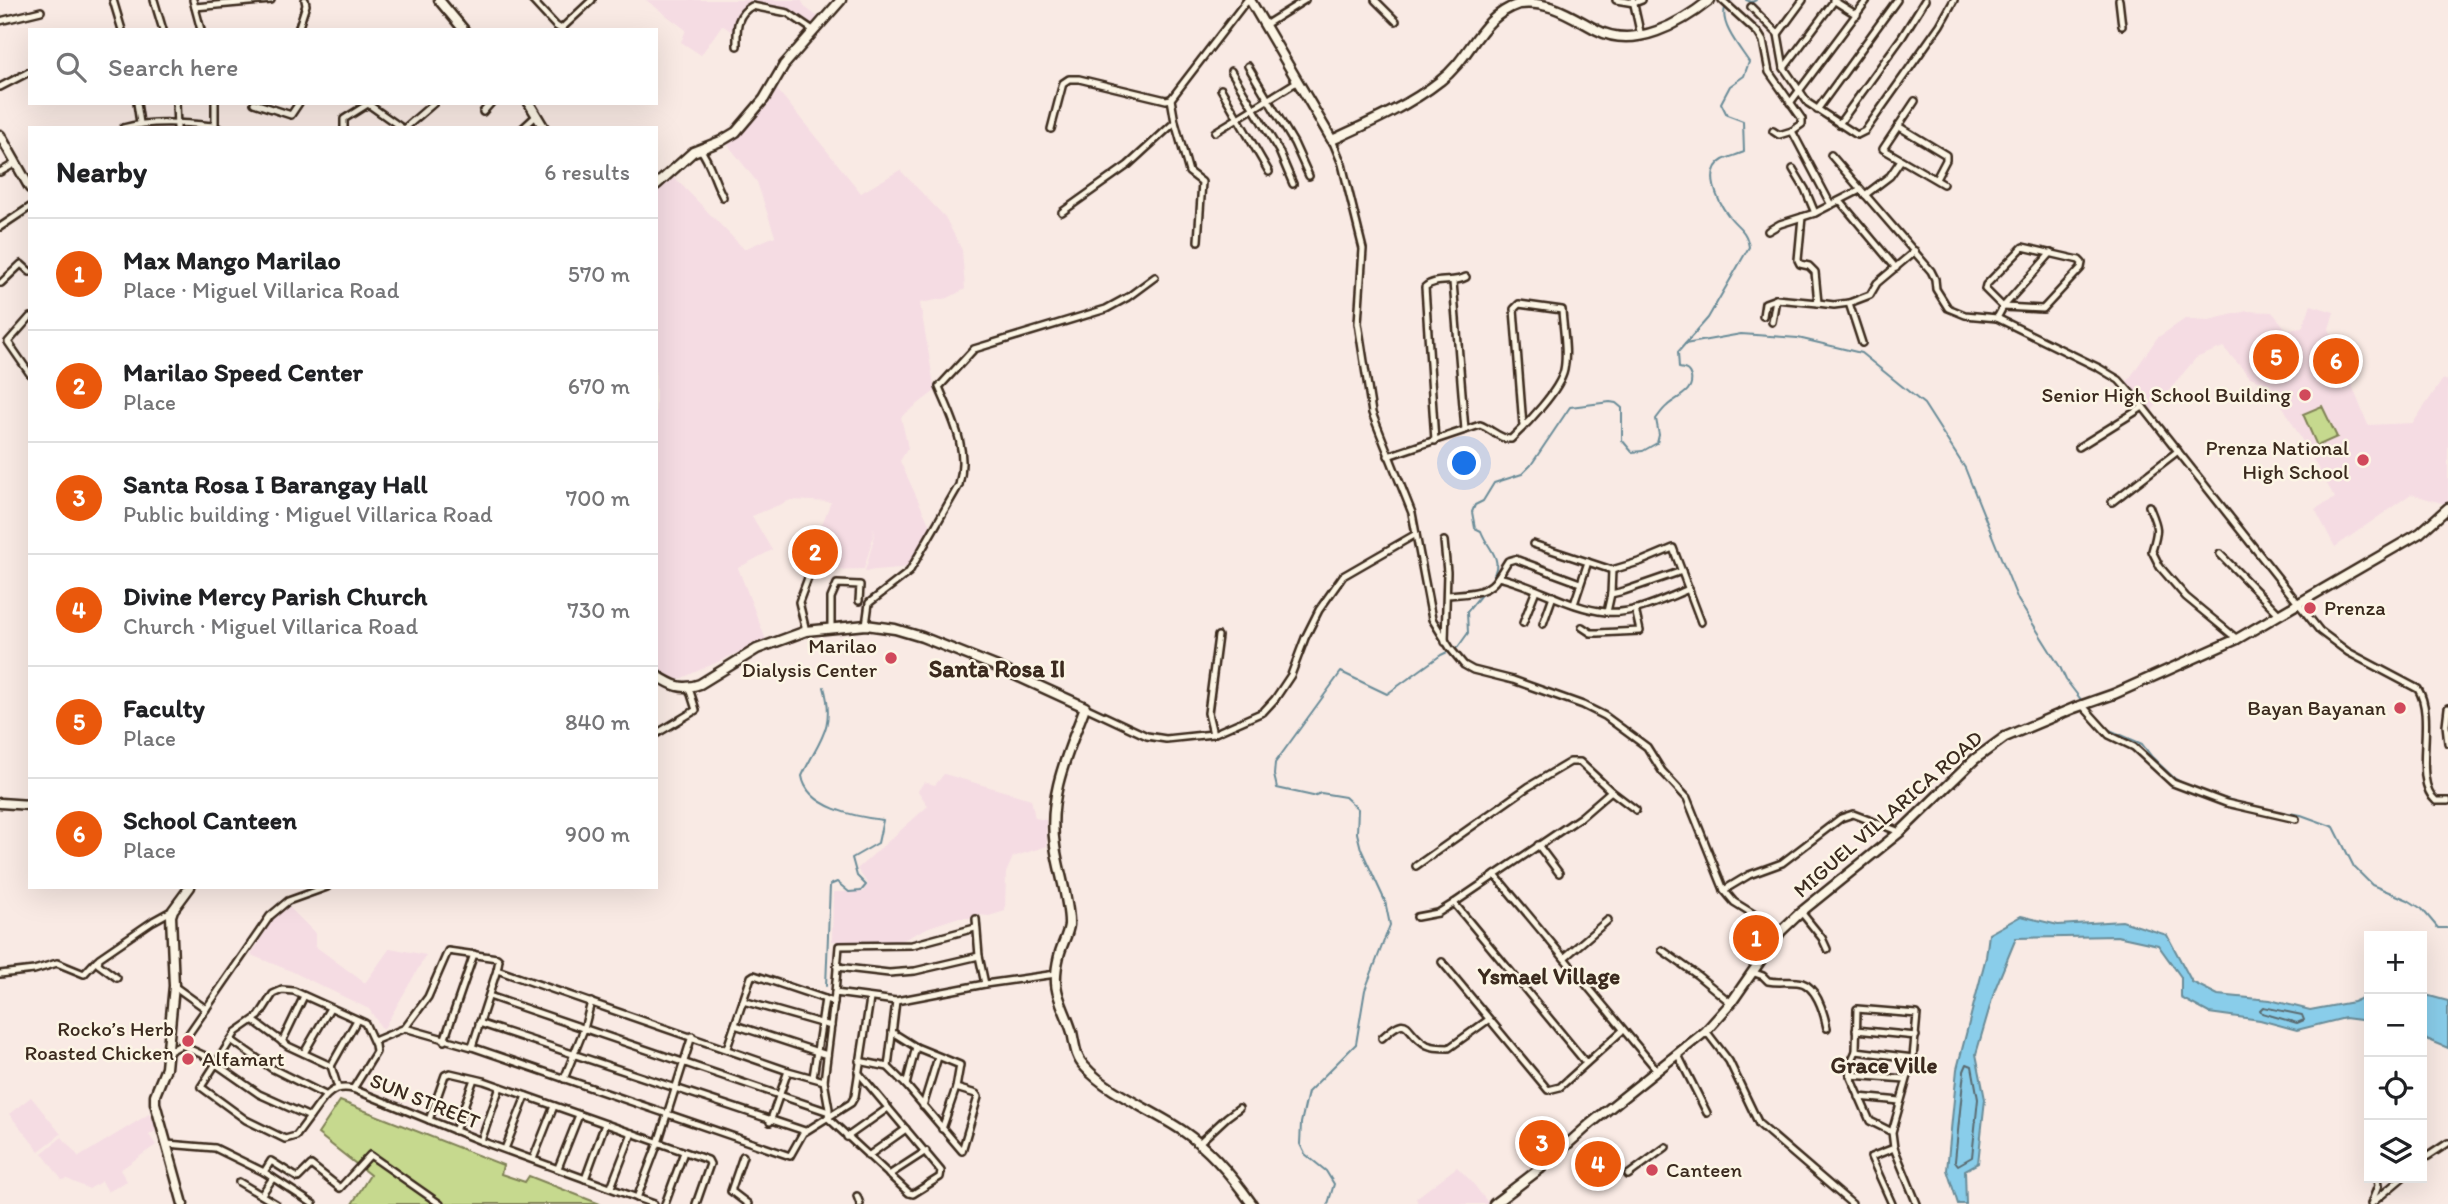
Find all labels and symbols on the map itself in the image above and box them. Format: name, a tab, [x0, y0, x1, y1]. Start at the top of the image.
pin: 5	[2253, 331, 2299, 383]
pin: 6	[2313, 335, 2359, 387]
place label: Senior High School Building	[2041, 382, 2291, 407]
marker: Senior High School Building	[2297, 387, 2313, 403]
place label: Prenza National High School	[2206, 435, 2349, 484]
your location	[1447, 446, 1481, 480]
marker: Prenza National High School	[2355, 452, 2371, 468]
pin: 2	[792, 526, 838, 578]
place label: Prenza	[2324, 595, 2386, 620]
marker: Prenza	[2302, 600, 2318, 616]
place label: Marilao Dialysis Center	[742, 633, 878, 682]
marker: Marilao Dialysis Center	[883, 650, 899, 666]
district label: Santa Rosa II	[929, 654, 1065, 683]
place label: Bayan Bayanan	[2247, 695, 2386, 720]
marker: Bayan Bayanan	[2392, 700, 2408, 716]
street label: MIGUEL VILLARICA ROAD	[1788, 725, 1987, 903]
pin: 1	[1733, 912, 1779, 964]
district label: Ysmael Village	[1477, 962, 1620, 990]
place label: Rocko’s Herb Roasted Chicken	[24, 1016, 174, 1065]
marker: Rocko’s Herb Roasted Chicken	[180, 1033, 196, 1049]
place label: Alfamart	[202, 1046, 285, 1071]
marker: Alfamart	[180, 1051, 196, 1067]
district label: Grace Ville	[1831, 1051, 1937, 1079]
street label: SUN STREET	[367, 1067, 484, 1134]
pin: 3	[1519, 1117, 1565, 1169]
pin: 4	[1575, 1138, 1621, 1190]
place label: Canteen	[1666, 1157, 1742, 1182]
marker: Canteen	[1644, 1162, 1660, 1178]

